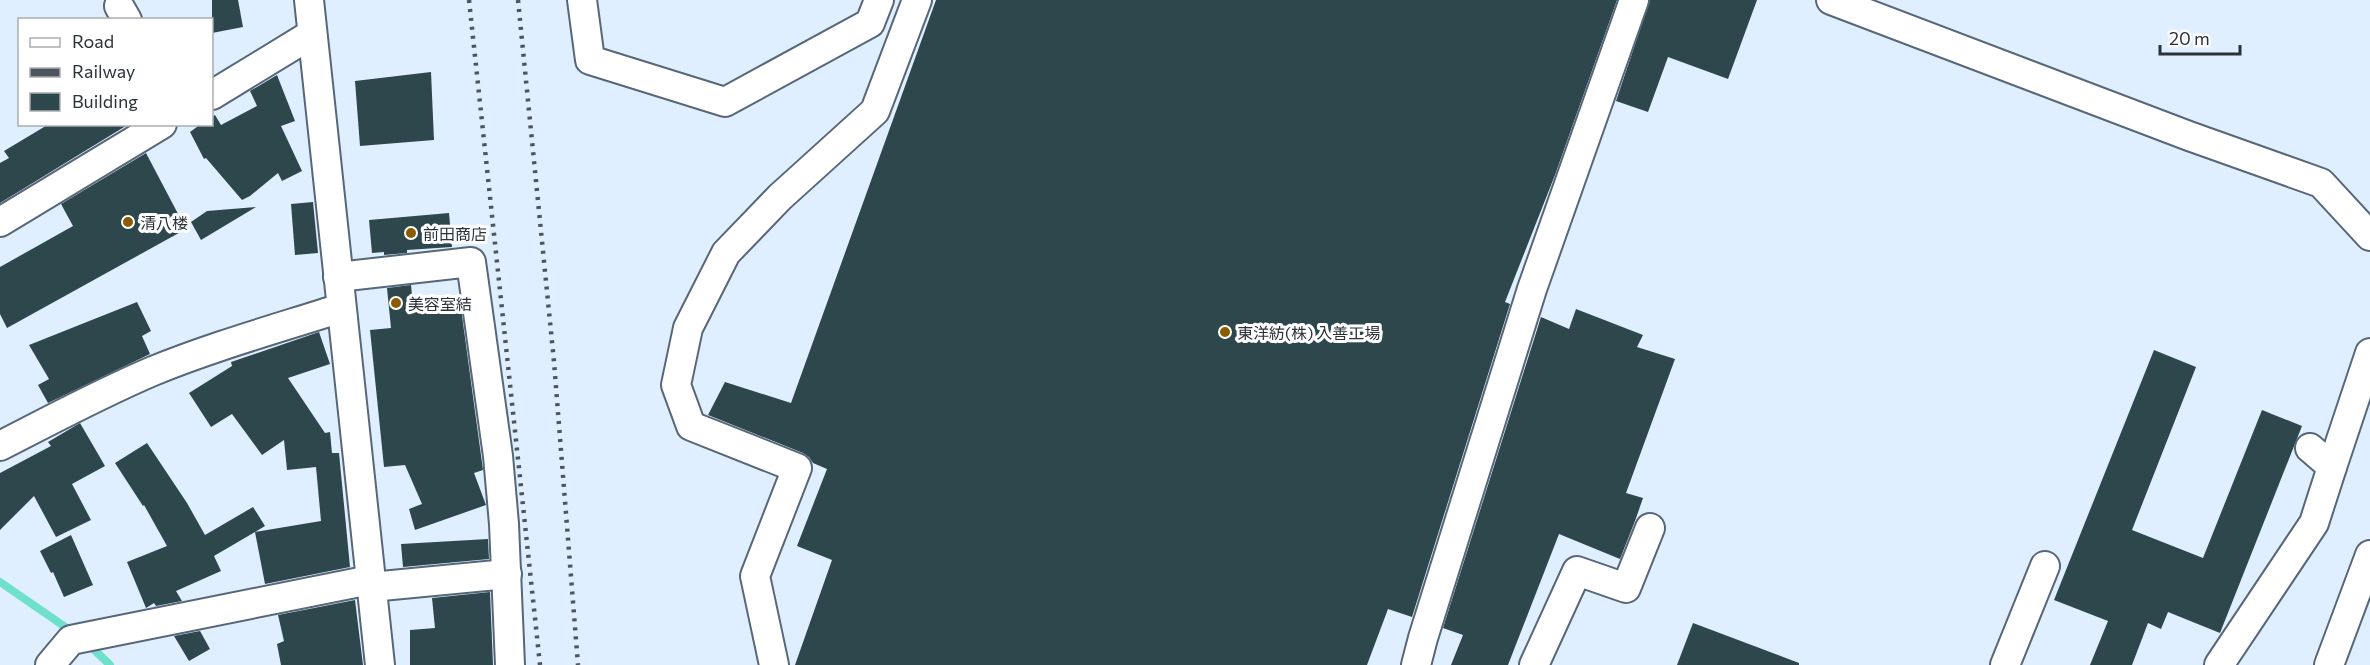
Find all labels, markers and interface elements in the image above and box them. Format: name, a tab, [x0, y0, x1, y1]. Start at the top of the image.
legend	[18, 18, 213, 126]
scale bar	[2160, 18, 2240, 56]
text: 20 m	[2169, 27, 2210, 49]
text: Road	[72, 30, 114, 52]
text: Railway	[72, 60, 135, 82]
text: Building	[72, 90, 138, 112]
place label: 清八楼	[140, 213, 188, 232]
marker: 清八楼	[121, 215, 135, 229]
place label: 前田商店	[423, 224, 487, 243]
marker: 前田商店	[404, 226, 418, 240]
place label: 美容室結	[408, 294, 472, 313]
marker: 美容室結	[389, 296, 403, 310]
place label: 東洋紡(株) 入善工場	[1237, 323, 1380, 342]
marker: 東洋紡(株) 入善工場	[1218, 325, 1232, 339]

